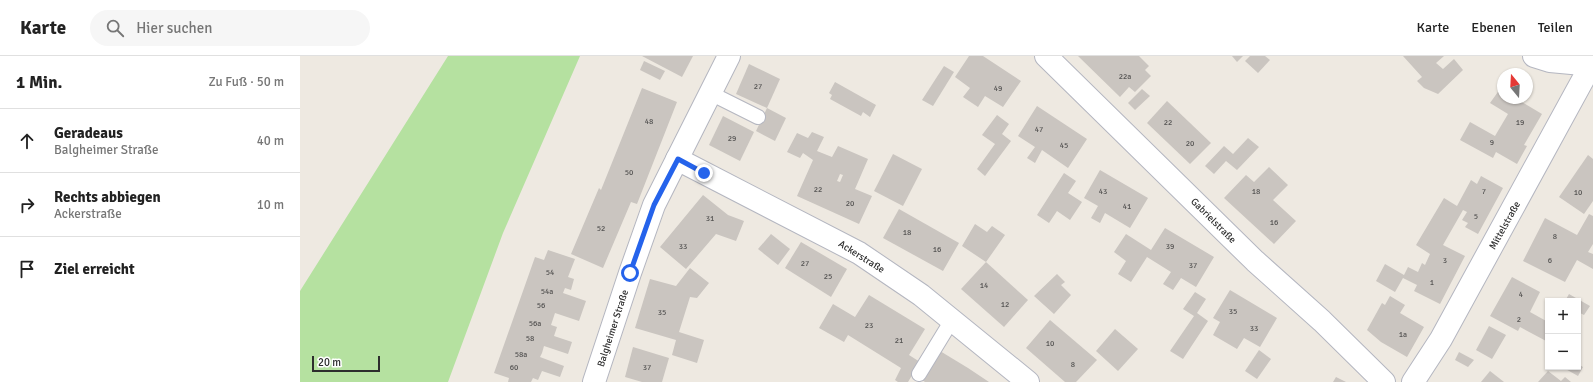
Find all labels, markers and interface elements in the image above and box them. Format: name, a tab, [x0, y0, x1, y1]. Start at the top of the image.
search box	[90, 10, 370, 46]
text: Karte	[20, 16, 66, 40]
icon: search	[104, 17, 126, 39]
text: Hier suchen	[136, 19, 212, 37]
text: Karte	[1417, 19, 1449, 36]
text: Ebenen	[1471, 19, 1516, 36]
text: Teilen	[1538, 19, 1573, 36]
north arrow	[1497, 68, 1533, 104]
house number: 22a	[1119, 71, 1131, 81]
text: 1 Min.	[16, 72, 62, 93]
text: Zu Fuß · 50 m	[208, 74, 284, 90]
house number: 27	[754, 81, 762, 91]
house number: 49	[994, 83, 1002, 93]
house number: 48	[645, 116, 653, 126]
house number: 22	[1164, 117, 1172, 127]
house number: 19	[1516, 117, 1524, 127]
text: Geradeaus	[54, 124, 123, 142]
house number: 47	[1035, 124, 1043, 134]
icon: ahead	[16, 130, 38, 152]
text: 40 m	[257, 133, 284, 149]
house number: 29	[728, 133, 736, 143]
house number: 9	[1490, 137, 1494, 147]
house number: 20	[1186, 138, 1194, 148]
house number: 45	[1060, 140, 1068, 150]
text: Balgheimer Straße	[54, 142, 158, 158]
route end	[695, 164, 713, 182]
house number: 50	[625, 167, 633, 177]
house number: 22	[814, 184, 822, 194]
house number: 43	[1099, 186, 1107, 196]
house number: 18	[1252, 186, 1260, 196]
house number: 7	[1482, 186, 1486, 196]
house number: 10	[1574, 187, 1582, 197]
text: Rechts abbiegen	[54, 188, 161, 206]
icon: right	[16, 194, 38, 216]
street label: Gabrielstraße	[1188, 196, 1238, 246]
text: 10 m	[257, 197, 284, 213]
house number: 20	[846, 198, 854, 208]
street label: Mittelstraße	[1487, 199, 1523, 252]
house number: 41	[1123, 201, 1131, 211]
text: Ackerstraße	[54, 206, 122, 222]
house number: 5	[1474, 211, 1478, 221]
house number: 31	[706, 213, 714, 223]
house number: 16	[1270, 217, 1278, 227]
house number: 52	[597, 223, 605, 233]
house number: 18	[903, 227, 911, 237]
house number: 8	[1553, 231, 1557, 241]
street label: Ackerstraße	[836, 238, 887, 276]
house number: 33	[679, 241, 687, 251]
house number: 39	[1166, 241, 1174, 251]
house number: 16	[933, 244, 941, 254]
house number: 3	[1443, 255, 1447, 265]
house number: 6	[1548, 255, 1552, 265]
icon: arrive	[16, 258, 38, 280]
house number: 27	[801, 258, 809, 268]
text: Ziel erreicht	[54, 260, 135, 278]
house number: 37	[1189, 260, 1197, 270]
route start	[621, 264, 639, 282]
house number: 54	[546, 267, 555, 277]
house number: 25	[824, 271, 832, 281]
house number: 1	[1430, 277, 1434, 287]
house number: 14	[980, 280, 989, 290]
house number: 54a	[541, 286, 553, 296]
street label: Balgheimer Straße	[595, 288, 631, 368]
house number: 4	[1519, 289, 1524, 299]
map controls	[1545, 298, 1581, 370]
button: +	[1545, 298, 1581, 334]
house number: 12	[1001, 299, 1009, 309]
house number: 56	[537, 300, 545, 310]
house number: 35	[1229, 306, 1237, 316]
house number: 35	[658, 307, 666, 317]
house number: 2	[1517, 314, 1521, 324]
house number: 56a	[529, 318, 541, 328]
house number: 23	[865, 320, 873, 330]
house number: 33	[1250, 323, 1258, 333]
house number: 1a	[1399, 329, 1407, 339]
house number: 58	[526, 333, 534, 343]
button: −	[1545, 334, 1581, 370]
house number: 21	[895, 335, 903, 345]
house number: 10	[1046, 338, 1054, 348]
house number: 58a	[515, 349, 527, 359]
scale bar	[312, 354, 380, 373]
text: 20 m	[318, 356, 341, 369]
house number: 8	[1071, 359, 1075, 369]
house number: 60	[510, 362, 518, 372]
house number: 37	[643, 362, 651, 372]

